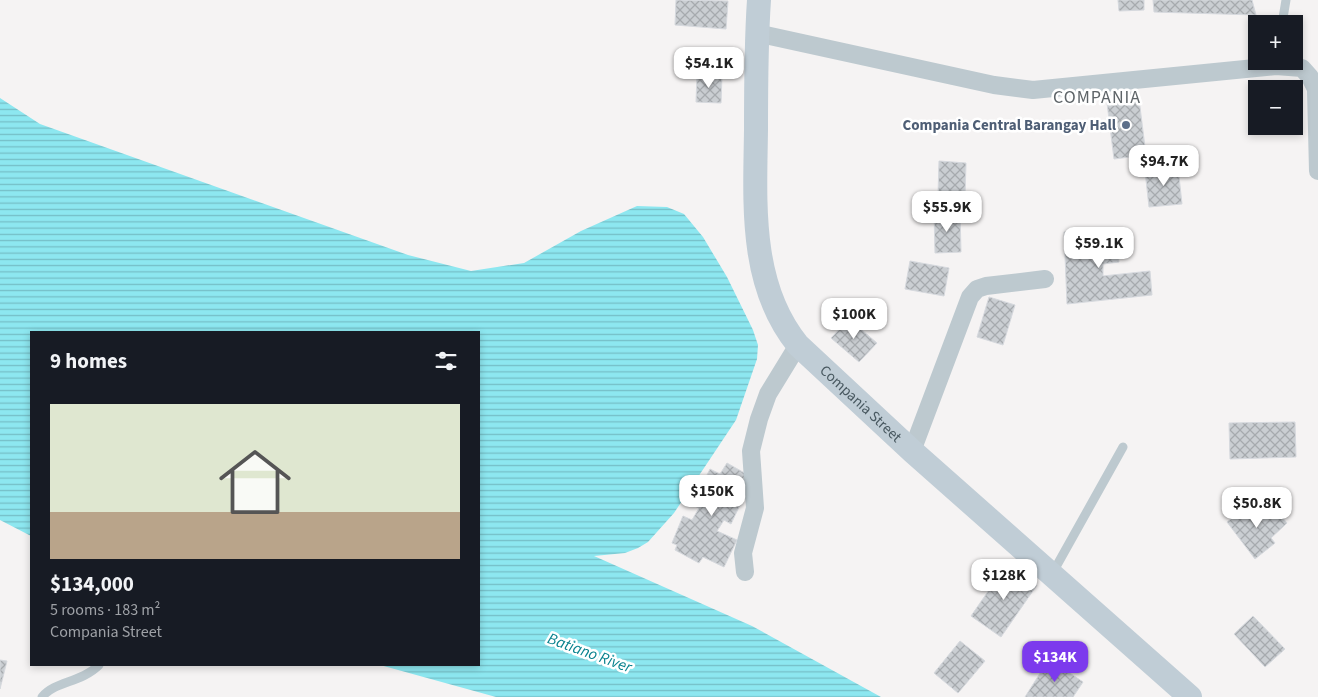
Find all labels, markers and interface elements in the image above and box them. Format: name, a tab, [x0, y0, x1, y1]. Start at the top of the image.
map controls	[1248, 15, 1303, 135]
button: +	[1248, 15, 1303, 70]
pin: $54.1K	[668, 46, 750, 89]
text: $54.1K	[685, 52, 733, 74]
button: −	[1248, 80, 1303, 135]
district label: COMPANIA	[1053, 85, 1141, 110]
place label: Compania Central Barangay Hall	[903, 115, 1117, 136]
marker: Compania Central Barangay Hall	[1120, 119, 1132, 131]
pin: $94.7K	[1123, 144, 1205, 187]
text: $94.7K	[1140, 150, 1188, 172]
pin: $55.9K	[906, 190, 988, 233]
text: $55.9K	[923, 196, 971, 218]
pin: $59.1K	[1058, 226, 1140, 269]
text: $59.1K	[1075, 232, 1123, 254]
pin: $100K	[819, 298, 889, 340]
text: $100K	[832, 303, 876, 325]
text: 9 homes	[50, 346, 127, 376]
icon: filters	[432, 347, 460, 375]
street label: Compania Street	[815, 360, 906, 447]
icon: home	[210, 437, 300, 527]
pin: $150K	[677, 474, 747, 517]
text: $150K	[690, 480, 734, 502]
pin: $50.8K	[1216, 486, 1298, 529]
text: $50.8K	[1233, 492, 1281, 514]
pin: $128K	[969, 558, 1039, 601]
text: $128K	[982, 564, 1026, 586]
text: $134,000	[50, 569, 134, 599]
text: 5 rooms · 183 m²	[50, 599, 160, 621]
text: Compania Street	[50, 621, 162, 643]
water label: Batiano River	[545, 628, 636, 679]
pin: $134K	[1020, 640, 1090, 683]
text: $134K	[1033, 646, 1077, 668]

